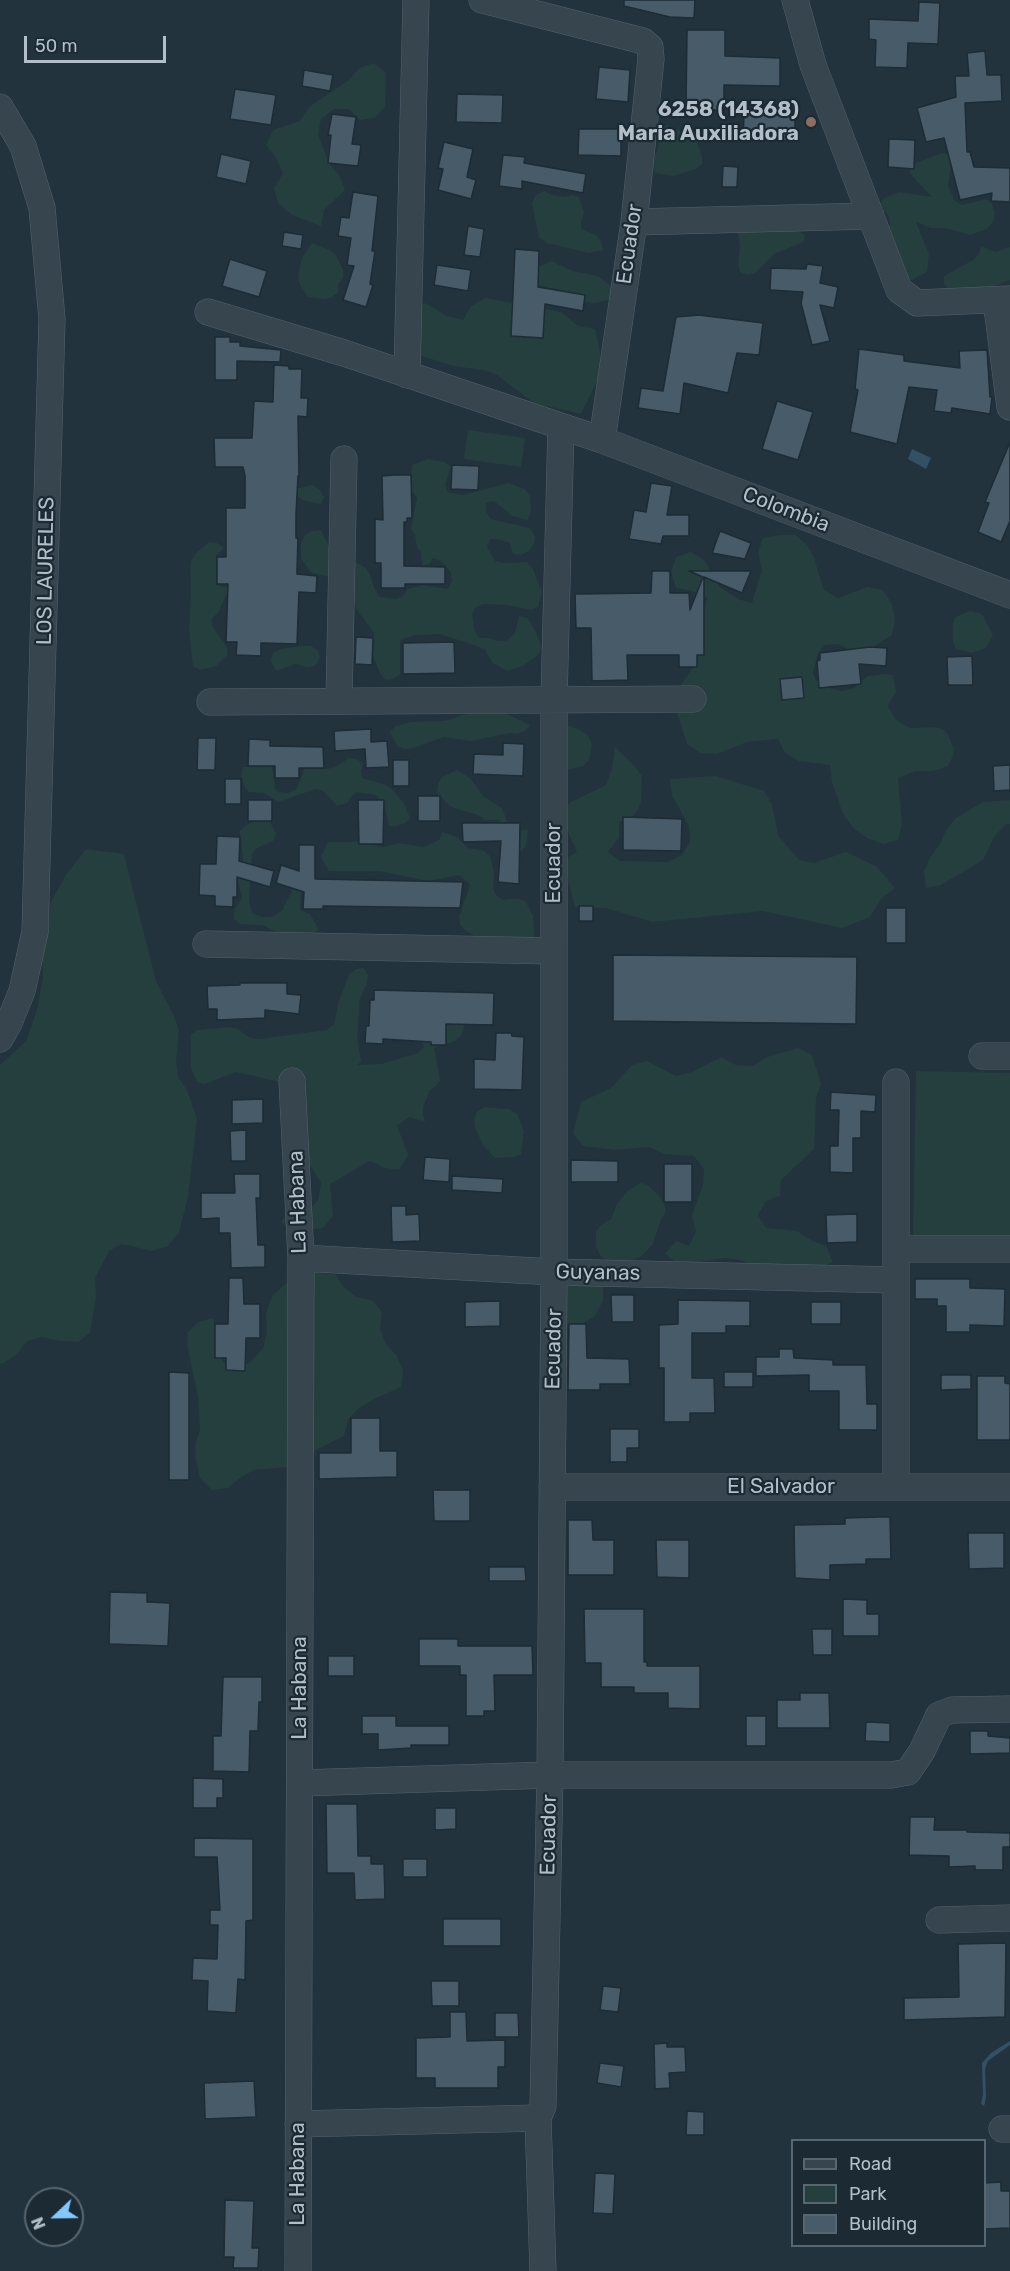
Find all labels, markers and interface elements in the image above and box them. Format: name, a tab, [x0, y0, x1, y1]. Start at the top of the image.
scale bar	[27, 24, 170, 62]
text: 50 m	[35, 35, 78, 57]
place label: 6258 (14368) Maria Auxiliadora	[618, 97, 799, 147]
marker: 6258 (14368) Maria Auxiliadora	[804, 115, 818, 129]
street label: Ecuador	[612, 202, 648, 286]
street label: Colombia	[739, 482, 833, 538]
street label: LOS LAURELES	[32, 497, 60, 645]
street label: Ecuador	[541, 823, 567, 903]
street label: La Habana	[284, 1150, 312, 1254]
street label: Guyanas	[555, 1260, 641, 1286]
street label: Ecuador	[541, 1308, 567, 1390]
street label: El Salvador	[727, 1474, 835, 1500]
street label: La Habana	[287, 1636, 313, 1740]
street label: Ecuador	[536, 1794, 562, 1876]
street label: La Habana	[285, 2122, 311, 2226]
legend	[791, 2139, 986, 2247]
text: Road	[849, 2153, 892, 2175]
text: Park	[849, 2183, 886, 2205]
north arrow	[24, 2187, 84, 2247]
text: Building	[849, 2213, 917, 2235]
text: N	[28, 2214, 50, 2232]

